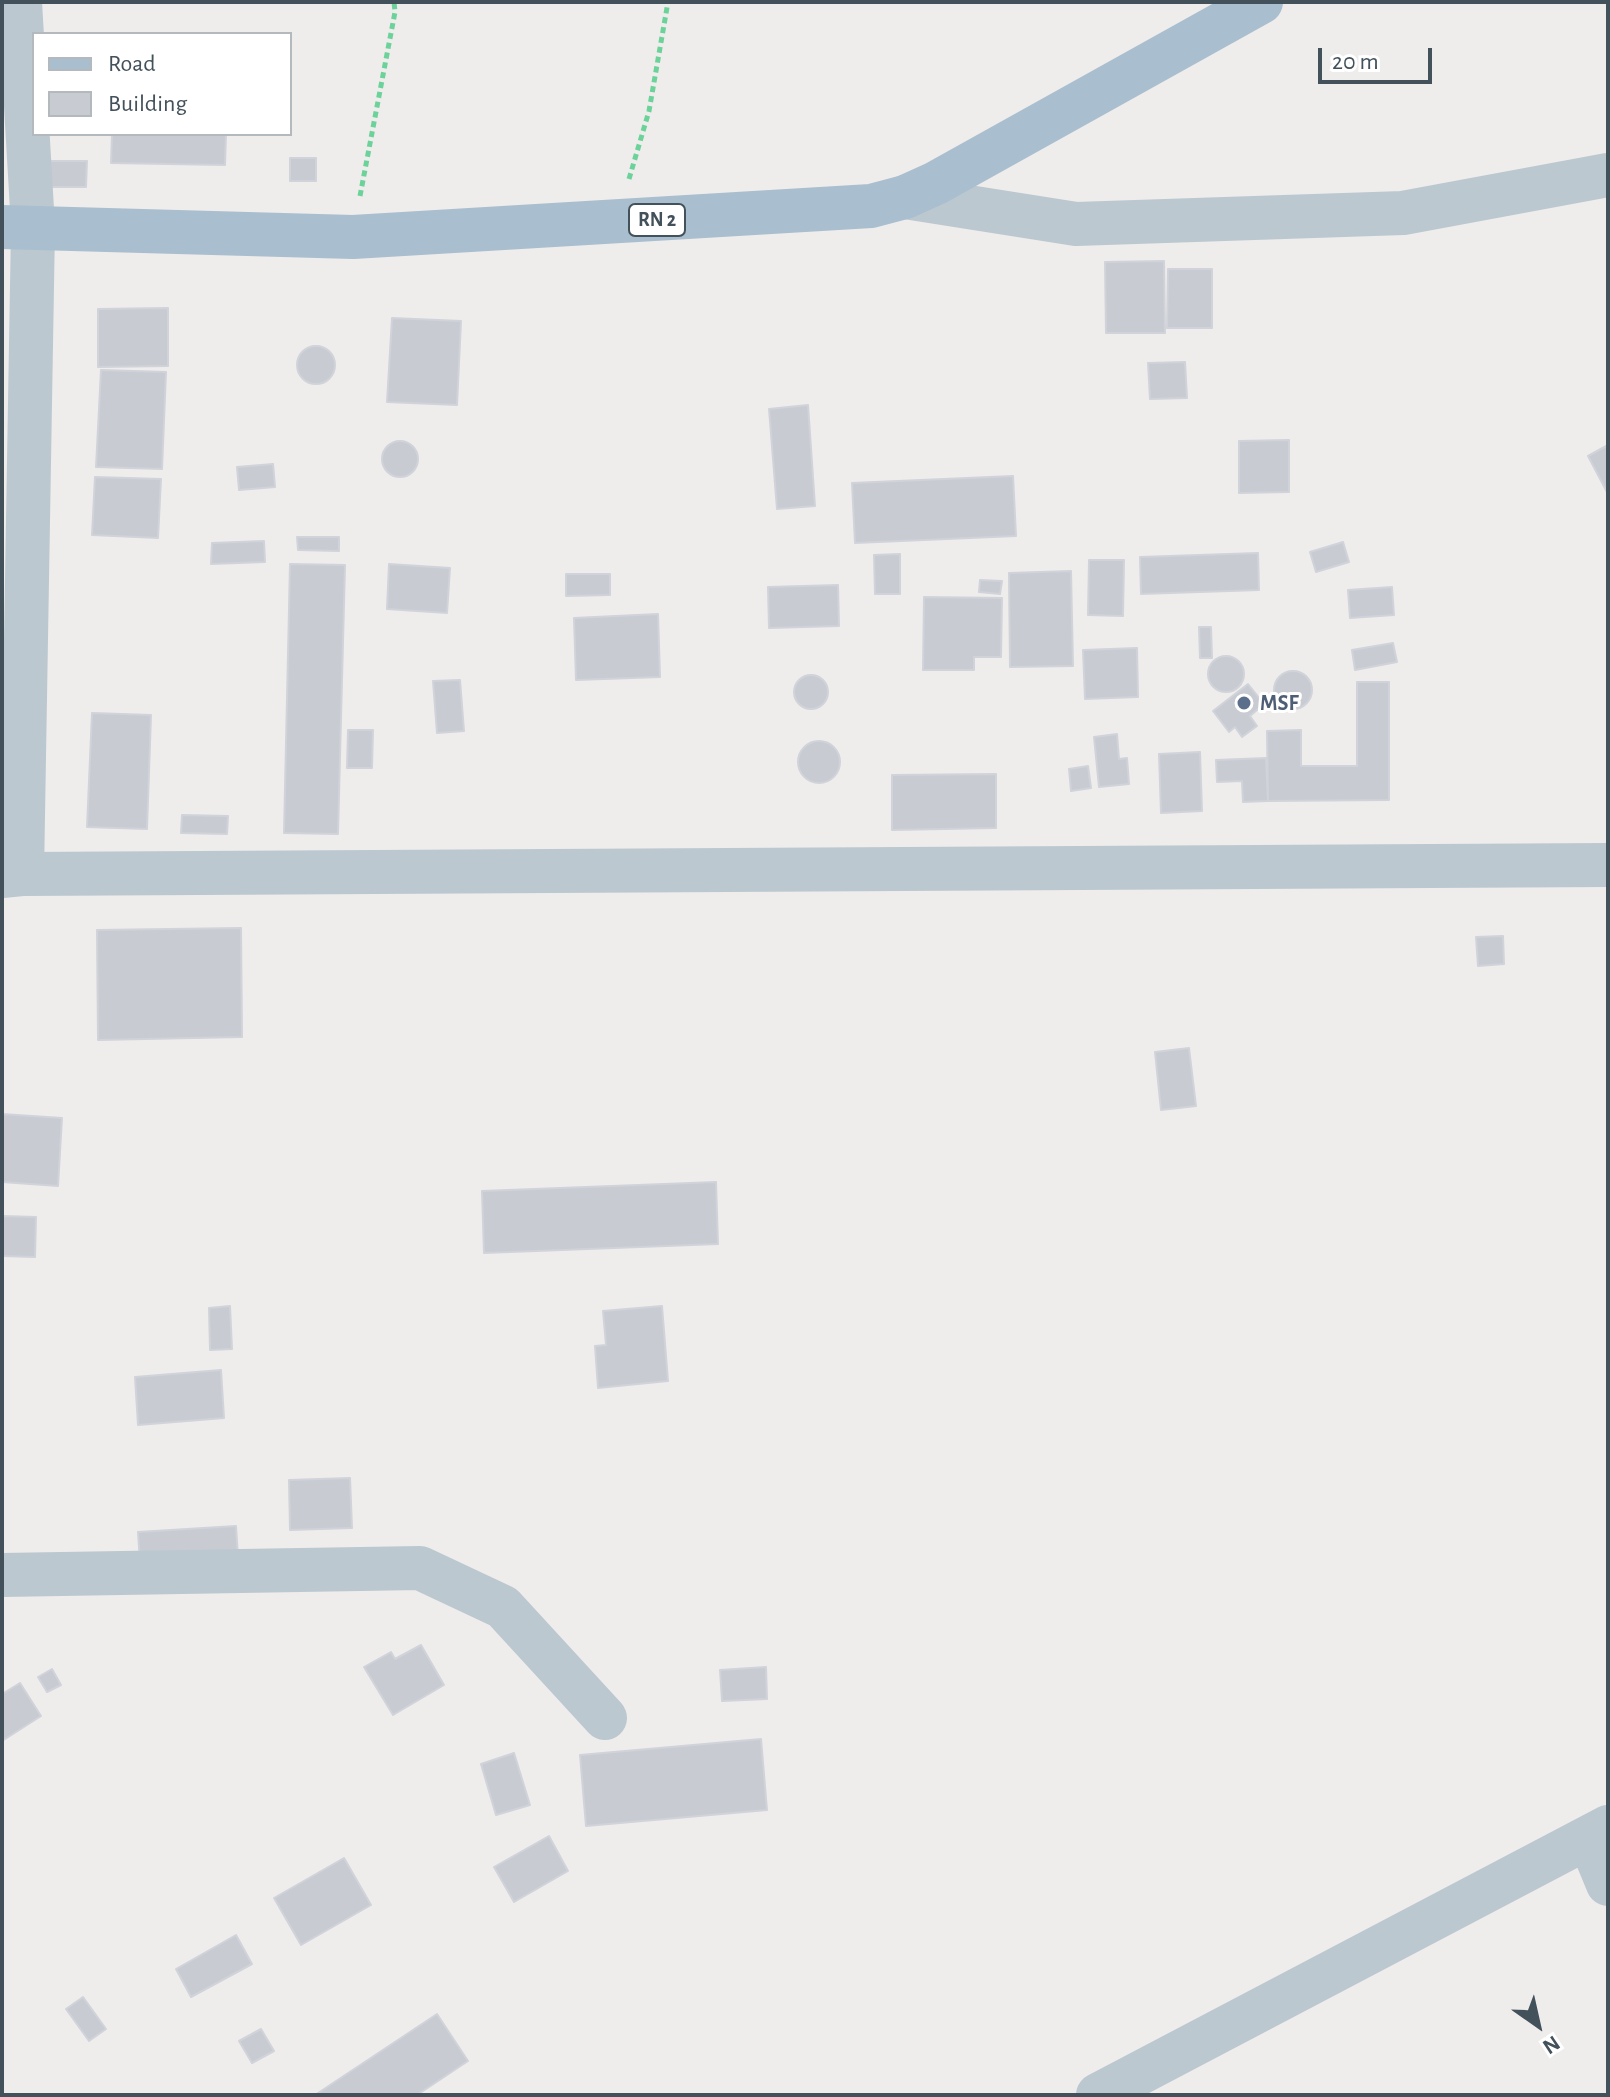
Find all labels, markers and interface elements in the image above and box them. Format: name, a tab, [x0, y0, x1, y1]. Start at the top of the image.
legend	[32, 32, 292, 136]
scale bar	[1322, 32, 1436, 82]
text: 20 m	[1332, 50, 1379, 74]
text: Road	[108, 52, 156, 76]
text: Building	[108, 92, 187, 116]
road number: RN 2	[629, 204, 685, 236]
place label: MSF	[1260, 690, 1299, 716]
marker: MSF	[1235, 694, 1253, 712]
north arrow	[1498, 1985, 1578, 2065]
text: N	[1539, 2031, 1564, 2058]

